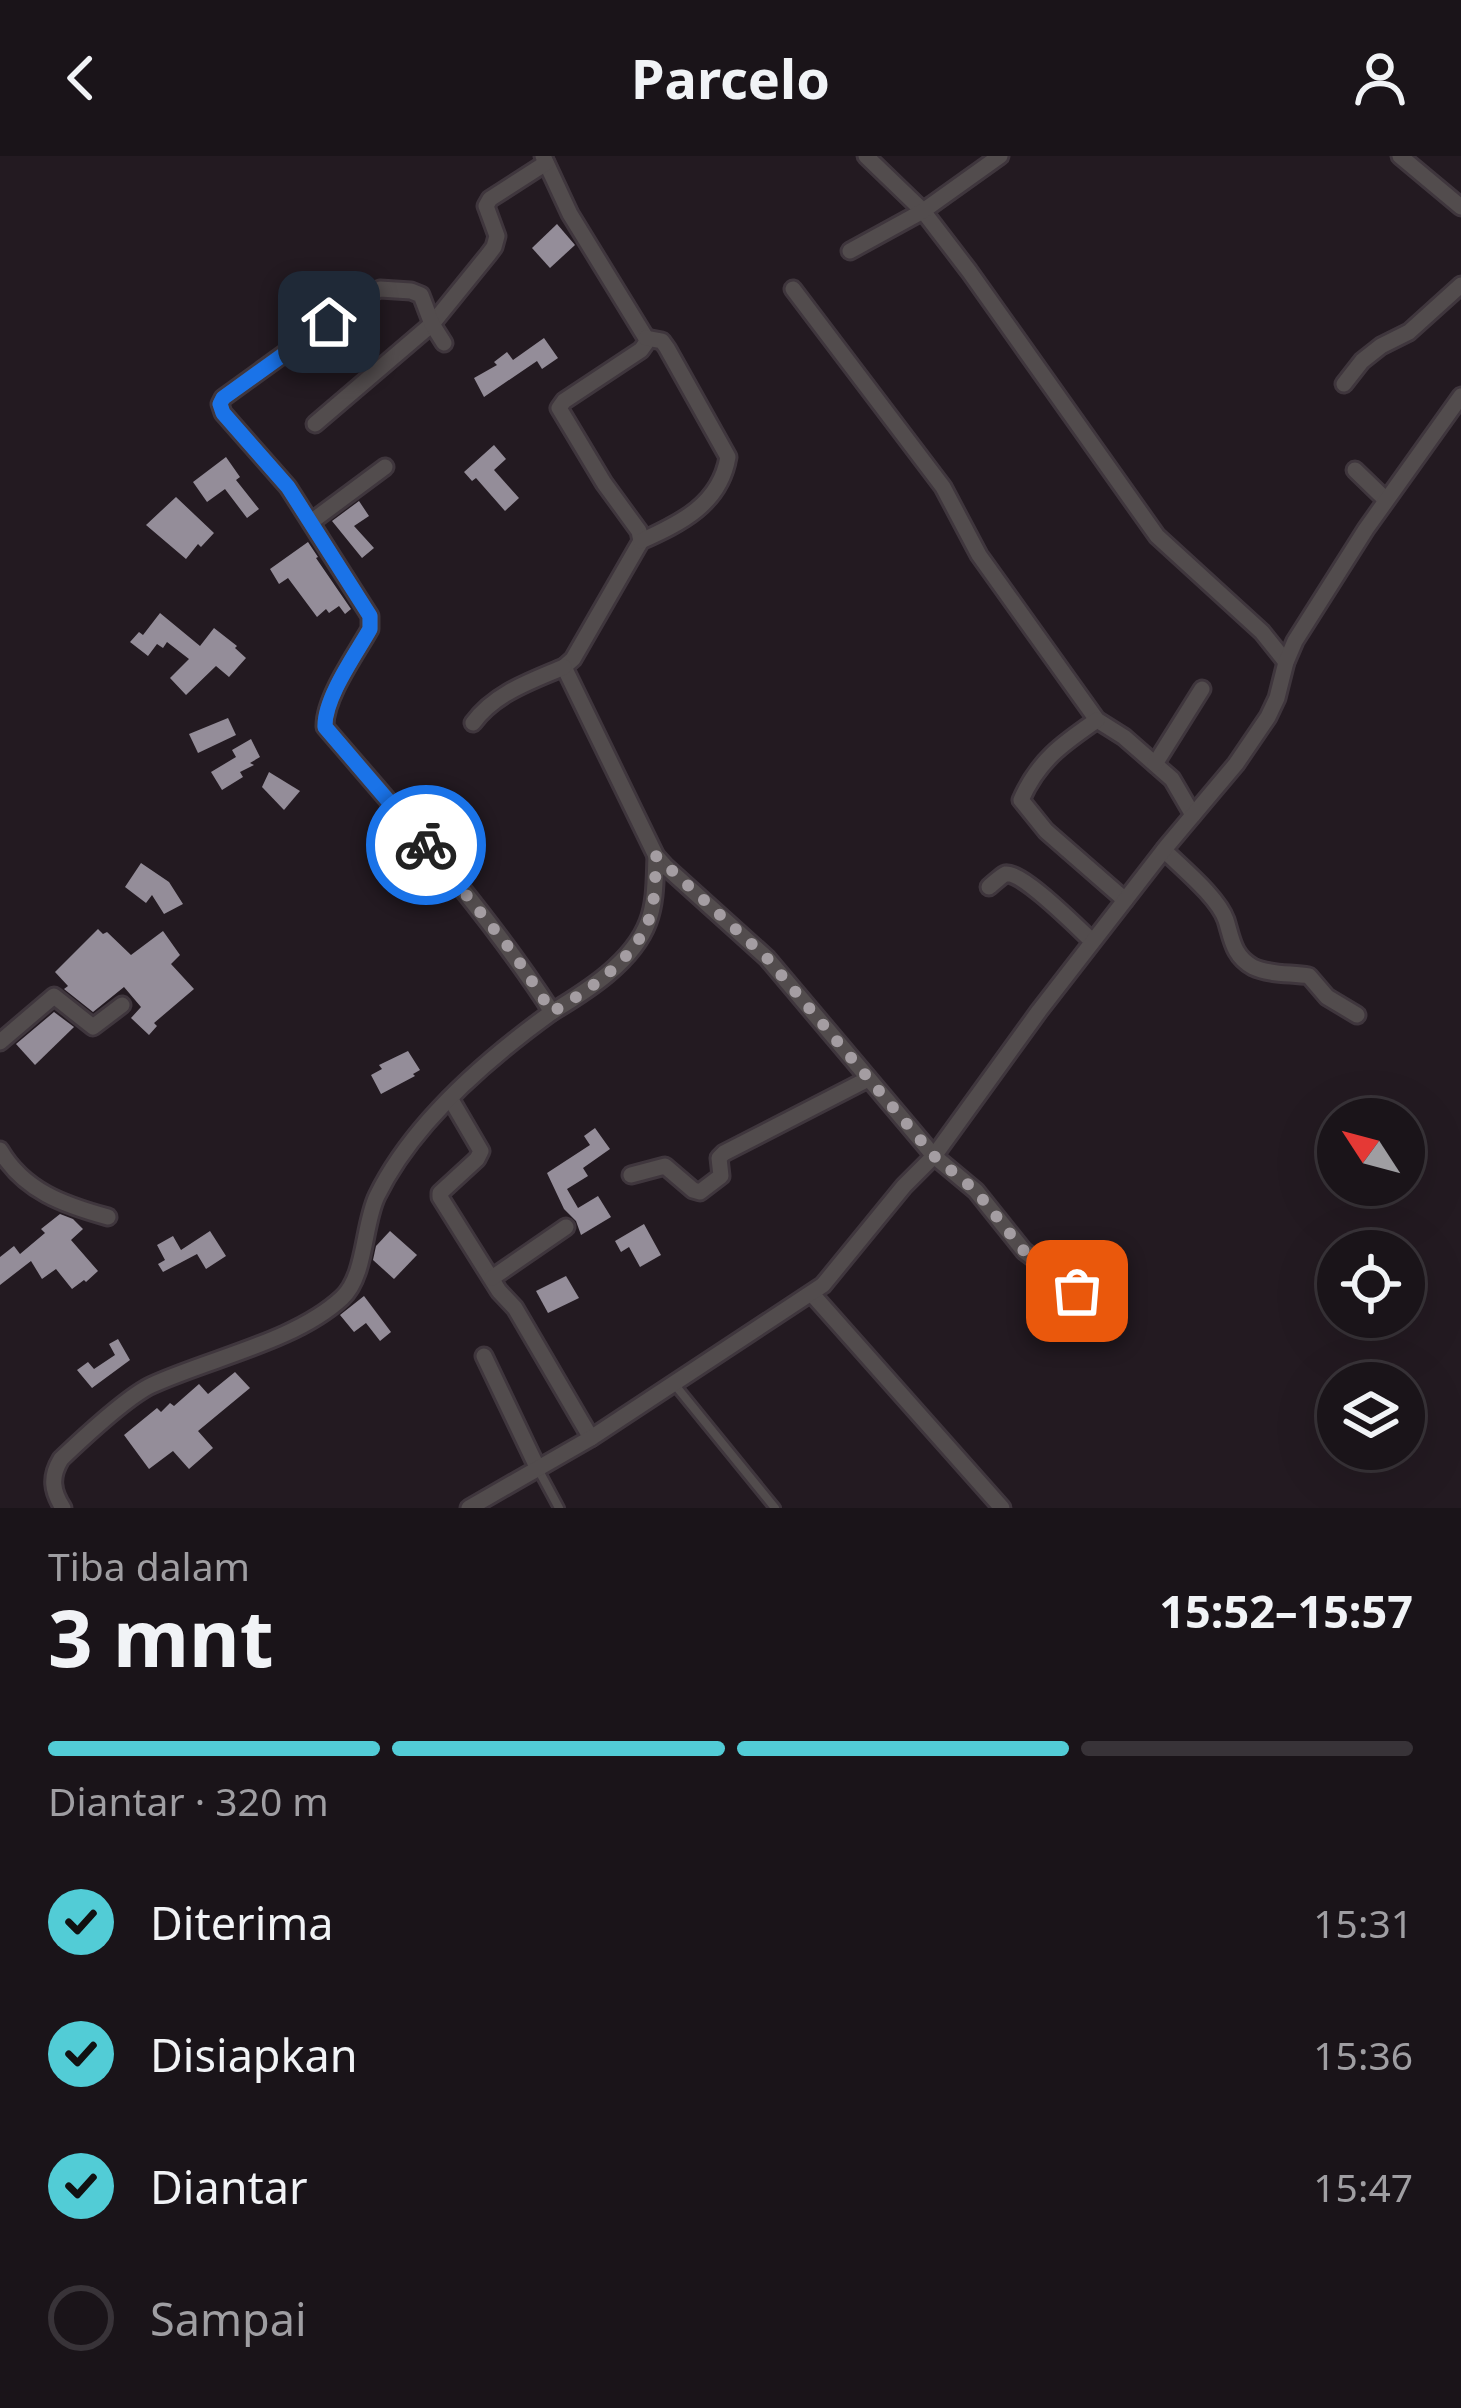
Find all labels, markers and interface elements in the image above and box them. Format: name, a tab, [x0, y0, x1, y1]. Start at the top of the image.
text: Parcelo	[631, 41, 830, 115]
icon: back	[48, 45, 114, 111]
icon: person	[1347, 45, 1413, 111]
pin	[278, 271, 380, 373]
icon: home	[296, 289, 362, 355]
courier	[366, 785, 486, 905]
icon: bike	[393, 812, 459, 878]
north arrow	[1317, 1098, 1425, 1206]
map controls	[1317, 1098, 1425, 1470]
button: locate	[1317, 1230, 1425, 1338]
pin	[1026, 1240, 1128, 1342]
icon: bag	[1044, 1258, 1110, 1324]
button: layers	[1317, 1362, 1425, 1470]
text: Tiba dalam	[48, 1539, 250, 1592]
text: 15:52–15:57	[1159, 1580, 1413, 1641]
text: 3 mnt	[48, 1584, 274, 1690]
text: Diantar · 320 m	[48, 1774, 329, 1827]
icon: check	[48, 1889, 114, 1955]
text: Diterima	[150, 1892, 334, 1953]
text: 15:31	[1313, 1896, 1413, 1949]
icon: check	[48, 2021, 114, 2087]
text: Disiapkan	[150, 2024, 358, 2085]
text: 15:36	[1313, 2028, 1413, 2081]
icon: check	[48, 2153, 114, 2219]
text: Diantar	[150, 2156, 308, 2217]
text: 15:47	[1313, 2160, 1413, 2213]
text: Sampai	[150, 2288, 307, 2349]

